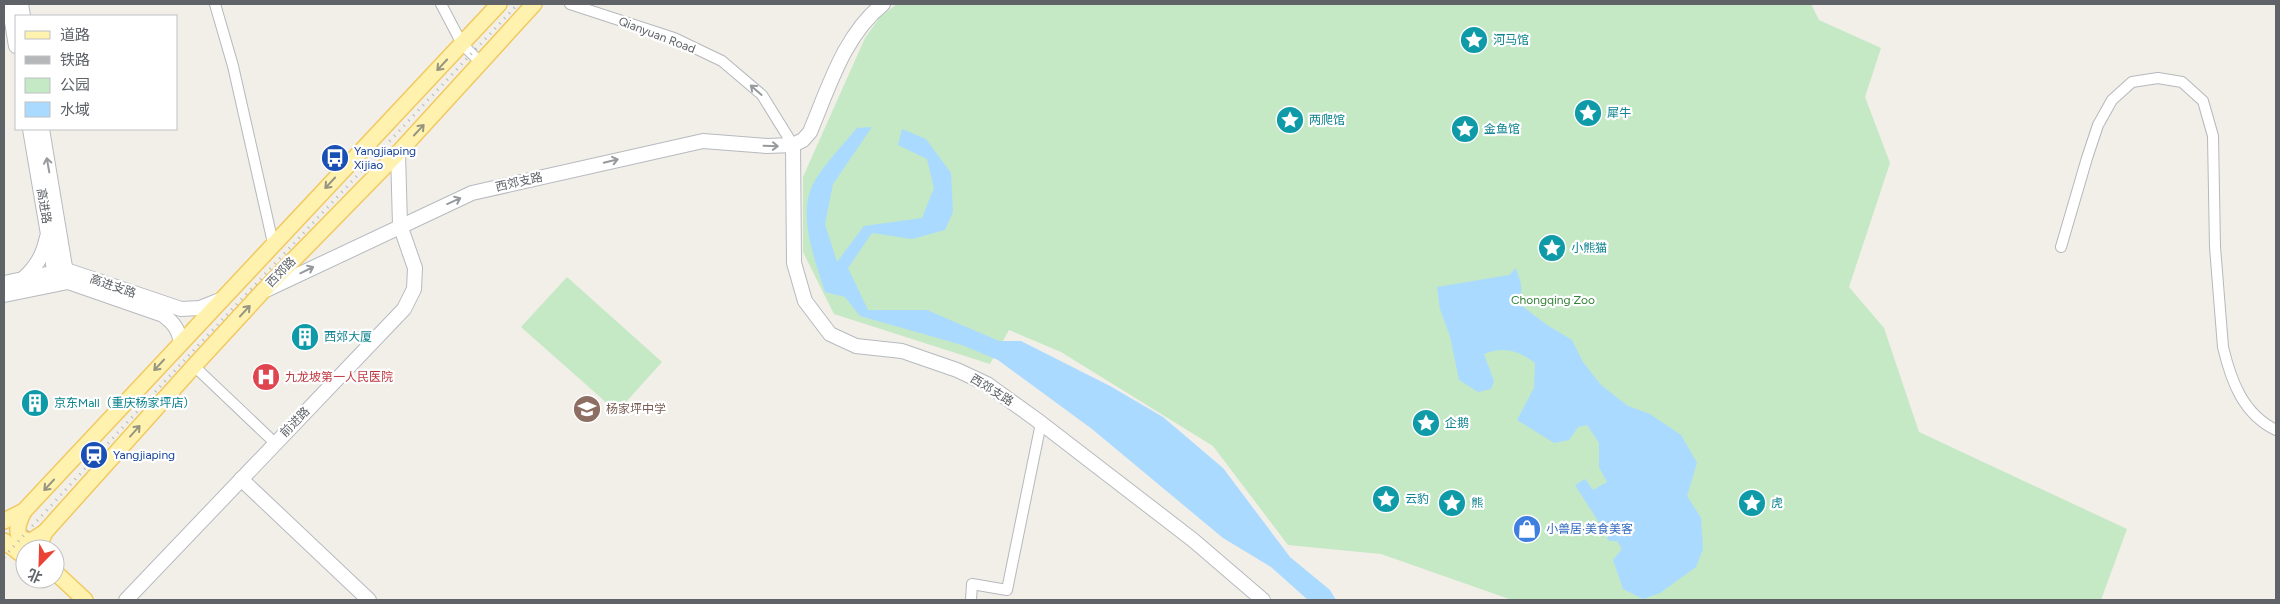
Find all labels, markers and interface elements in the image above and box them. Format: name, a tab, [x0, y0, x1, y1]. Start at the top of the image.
street label: Qianyuan Road	[617, 14, 697, 56]
legend	[15, 15, 178, 130]
place icon: 河马馆	[1459, 25, 1489, 55]
text: 道路	[60, 26, 90, 44]
place label: 河马馆	[1493, 33, 1529, 47]
text: 铁路	[60, 51, 90, 69]
one-way arrow	[436, 58, 448, 71]
text: 公园	[60, 76, 90, 94]
one-way arrow	[750, 84, 763, 96]
place icon: 犀牛	[1573, 98, 1603, 128]
text: 水域	[60, 101, 90, 119]
place icon: 两爬馆	[1275, 105, 1305, 135]
place label: 犀牛	[1607, 106, 1631, 120]
place label: 两爬馆	[1309, 113, 1345, 127]
place icon: 金鱼馆	[1450, 114, 1480, 144]
place label: 金鱼馆	[1484, 122, 1520, 136]
one-way arrow	[413, 124, 425, 137]
one-way arrow	[763, 142, 779, 151]
bus stop icon: Yangjiaping Xijiao	[320, 143, 350, 173]
place label: Yangjiaping Xijiao	[354, 144, 416, 172]
one-way arrow	[603, 156, 619, 165]
one-way arrow	[43, 158, 53, 174]
street label: 西郊支路	[494, 170, 544, 194]
one-way arrow	[324, 177, 336, 189]
street label: 高进路	[34, 187, 54, 225]
one-way arrow	[446, 195, 461, 205]
place icon: 小熊猫	[1537, 233, 1567, 263]
place label: 小熊猫	[1571, 241, 1607, 255]
street label: 西郊路	[263, 254, 299, 290]
one-way arrow	[299, 265, 314, 274]
street label: 高进支路	[88, 272, 138, 300]
park label: Chongqing Zoo	[1511, 293, 1595, 307]
one-way arrow	[239, 304, 251, 317]
building icon: 西郊大厦	[290, 322, 320, 352]
place label: 西郊大厦	[324, 330, 372, 344]
one-way arrow	[153, 359, 165, 372]
hospital icon: 九龙坡第一人民医院	[251, 362, 281, 392]
place label: 九龙坡第一人民医院	[285, 370, 393, 384]
street label: 西郊支路	[968, 371, 1016, 409]
building icon: 京东Mall（重庆杨家坪店）	[20, 388, 50, 418]
school or university icon: 杨家坪中学	[572, 394, 602, 424]
place label: 京东Mall（重庆杨家坪店）	[54, 396, 196, 410]
place label: 杨家坪中学	[606, 402, 666, 416]
street label: 前进路	[277, 404, 313, 440]
place icon: 企鹅	[1411, 408, 1441, 438]
place label: 企鹅	[1445, 416, 1469, 430]
one-way arrow	[130, 424, 141, 437]
station icon: Yangjiaping	[79, 440, 109, 470]
place label: Yangjiaping	[113, 448, 175, 462]
one-way arrow	[43, 478, 55, 491]
place icon: 云豹	[1371, 484, 1401, 514]
place icon: 熊	[1437, 488, 1467, 518]
place icon: 虎	[1737, 488, 1767, 518]
place label: 云豹	[1405, 492, 1429, 506]
place label: 熊	[1471, 496, 1483, 510]
place label: 虎	[1771, 496, 1783, 510]
shop icon: 小兽居·美食美客	[1512, 514, 1542, 544]
place label: 小兽居·美食美客	[1546, 522, 1633, 536]
north arrow	[15, 539, 65, 589]
text: 北	[25, 565, 45, 586]

